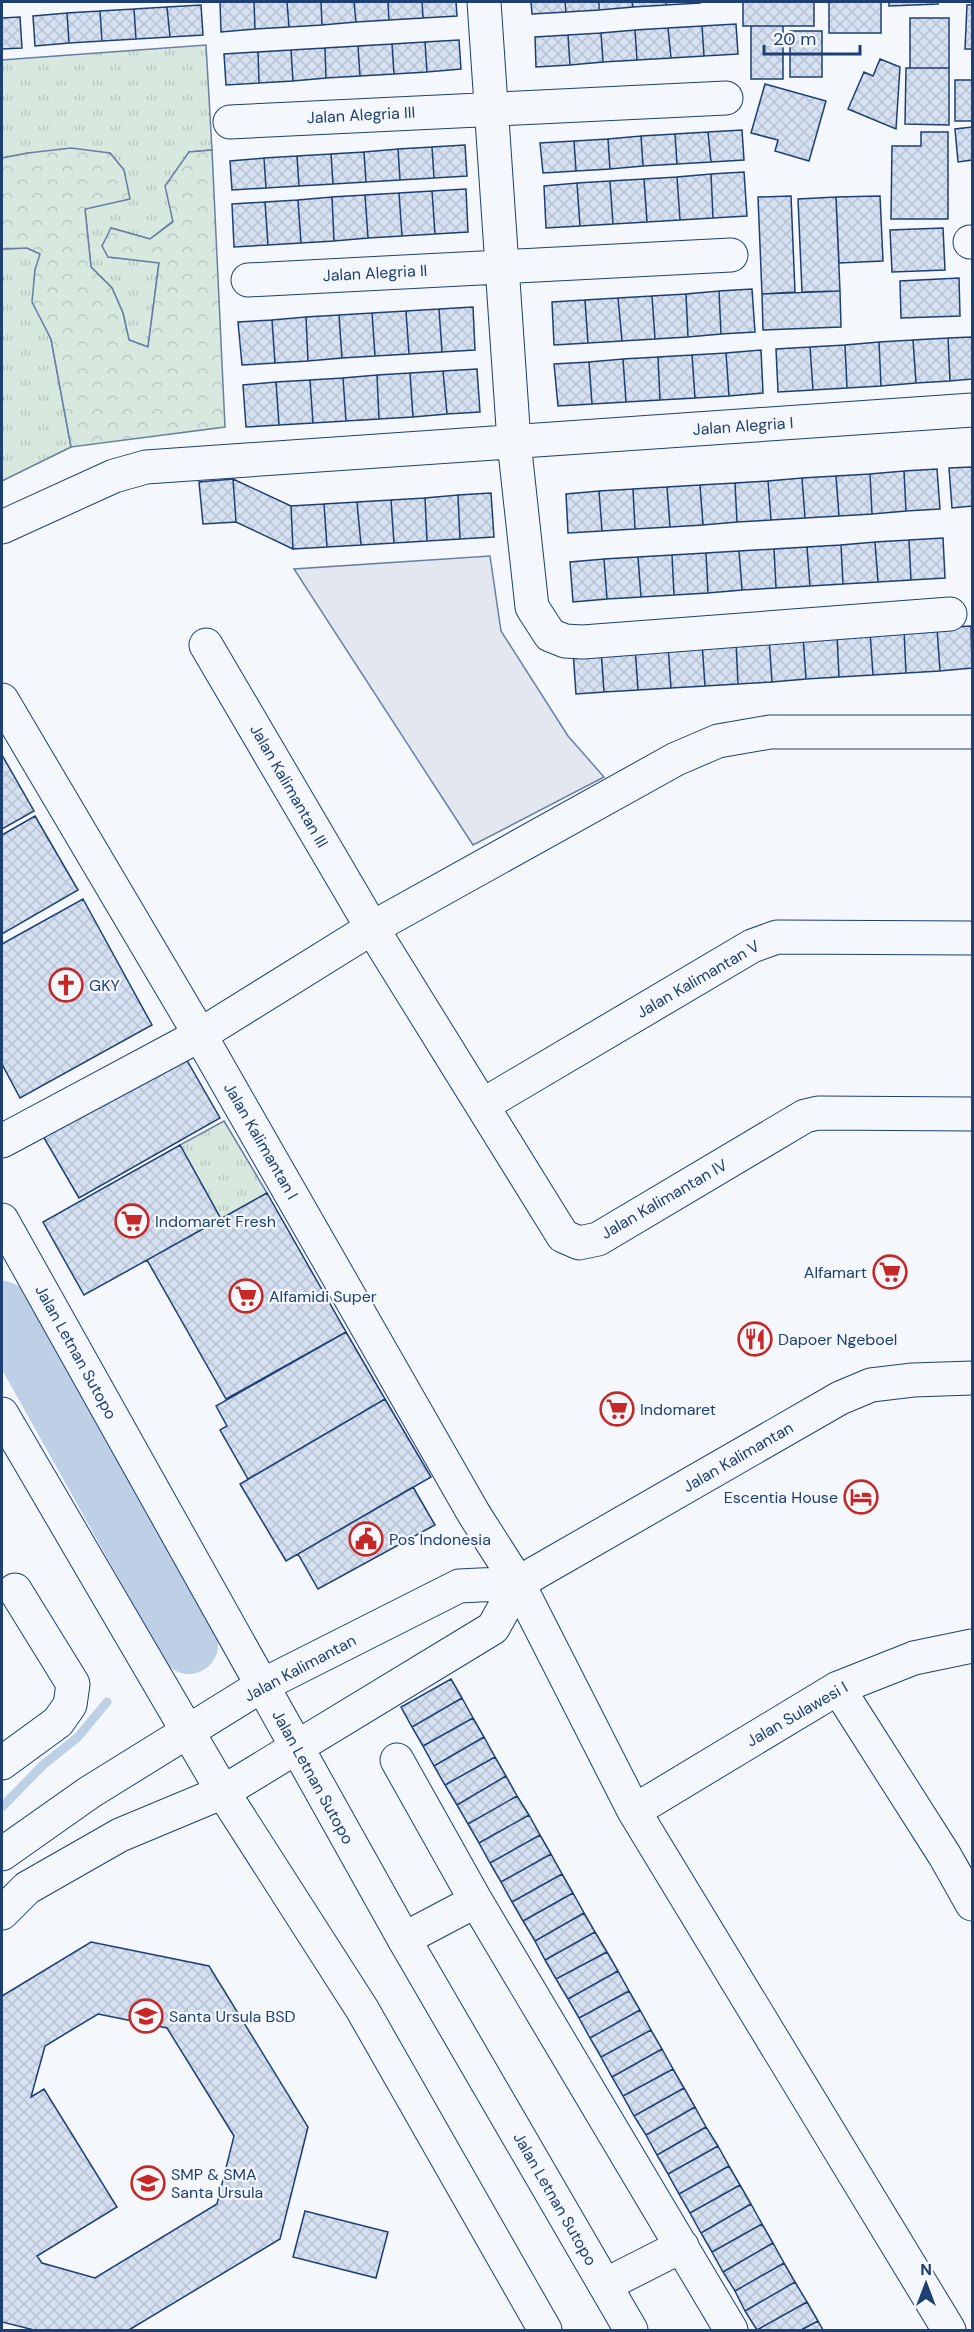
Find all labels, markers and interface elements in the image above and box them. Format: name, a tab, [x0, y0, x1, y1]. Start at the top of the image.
scale bar	[764, 18, 860, 56]
text: 20 m	[773, 27, 816, 51]
street label: Jalan Alegria III	[306, 102, 416, 128]
street label: Jalan Alegria II	[322, 260, 428, 286]
street label: Jalan Alegria I	[692, 412, 794, 440]
street label: Jalan Kalimantan III	[245, 720, 333, 852]
street label: Jalan Kalimantan V	[633, 935, 764, 1023]
church icon: GKY	[48, 967, 84, 1003]
place label: GKY	[89, 975, 120, 996]
street label: Jalan Kalimantan I	[219, 1079, 303, 1203]
street label: Jalan Kalimantan IV	[597, 1154, 731, 1244]
supermarket icon: Indomaret Fresh	[114, 1203, 150, 1239]
place label: Indomaret Fresh	[155, 1211, 276, 1232]
supermarket icon: Alfamart	[872, 1254, 908, 1290]
place label: Alfamart	[804, 1262, 867, 1283]
supermarket icon: Alfamidi Super	[228, 1278, 264, 1314]
street label: Jalan Letnan Sutopo	[30, 1281, 122, 1423]
place label: Alfamidi Super	[269, 1286, 377, 1307]
restaurant icon: Dapoer Ngeboel	[737, 1321, 773, 1357]
place label: Dapoer Ngeboel	[778, 1329, 897, 1350]
supermarket icon: Indomaret	[599, 1391, 635, 1427]
place label: Indomaret	[640, 1399, 716, 1420]
street label: Jalan Kalimantan	[679, 1417, 797, 1497]
hotel icon: Escentia House	[843, 1479, 879, 1515]
place label: Escentia House	[724, 1487, 838, 1508]
public building icon: Pos Indonesia	[348, 1521, 384, 1557]
place label: Pos Indonesia	[389, 1529, 491, 1550]
street label: Jalan Kalimantan	[240, 1630, 360, 1706]
street label: Jalan Sulawesi I	[742, 1676, 852, 1752]
street label: Jalan Letnan Sutopo	[267, 1706, 359, 1848]
school or university icon: Santa Ursula BSD	[128, 1998, 164, 2034]
place label: Santa Ursula BSD	[169, 2006, 295, 2027]
street label: Jalan Letnan Sutopo	[508, 2129, 602, 2269]
place label: SMP & SMA Santa Ursula	[171, 2164, 263, 2203]
school or university icon: SMP & SMA Santa Ursula	[130, 2165, 166, 2201]
north arrow	[896, 2254, 956, 2314]
text: N	[920, 2259, 932, 2280]

